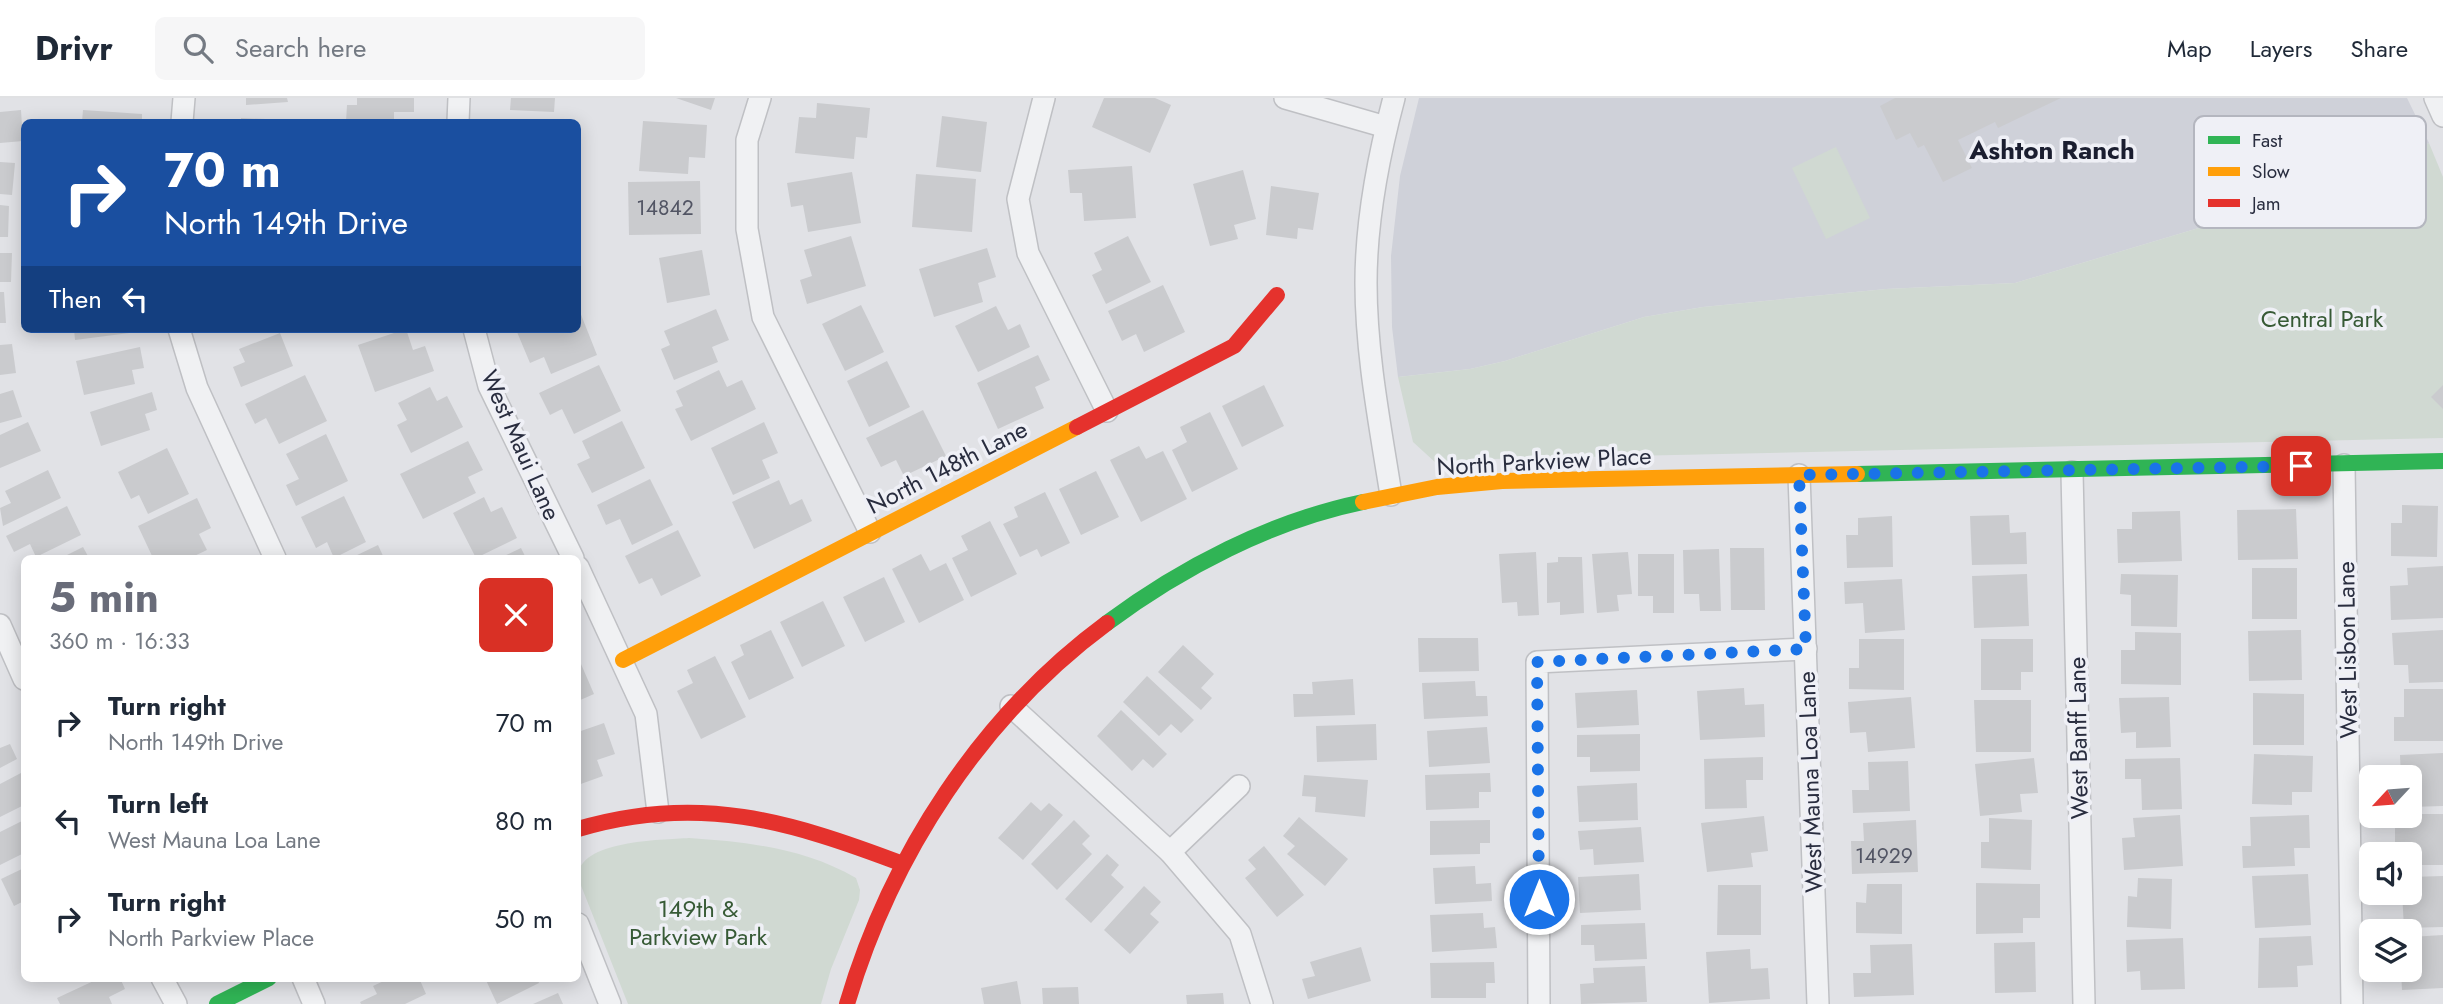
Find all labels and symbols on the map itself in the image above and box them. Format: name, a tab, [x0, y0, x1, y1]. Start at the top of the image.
legend	[2194, 116, 2426, 228]
text: Fast	[2252, 127, 2283, 154]
district label: Ashton Ranch	[1968, 131, 2135, 169]
text: Slow	[2252, 158, 2290, 185]
text: Jam	[2249, 190, 2281, 217]
house number: 14842	[636, 193, 694, 223]
park label: Central Park	[2261, 301, 2384, 336]
street label: West Maui Lane	[472, 364, 570, 526]
street label: North 148th Lane	[861, 411, 1033, 523]
pin	[2271, 436, 2331, 496]
street label: North Parkview Place	[1436, 438, 1652, 484]
street label: West Lisbon Lane	[2328, 561, 2366, 739]
street label: West Banff Lane	[2059, 656, 2097, 820]
street label: West Mauna Loa Lane	[1789, 671, 1831, 893]
north arrow	[2359, 765, 2422, 828]
house number: 14929	[1855, 841, 1913, 871]
position arrow	[1502, 862, 1576, 936]
park label: 149th & Parkview Park	[629, 891, 768, 954]

